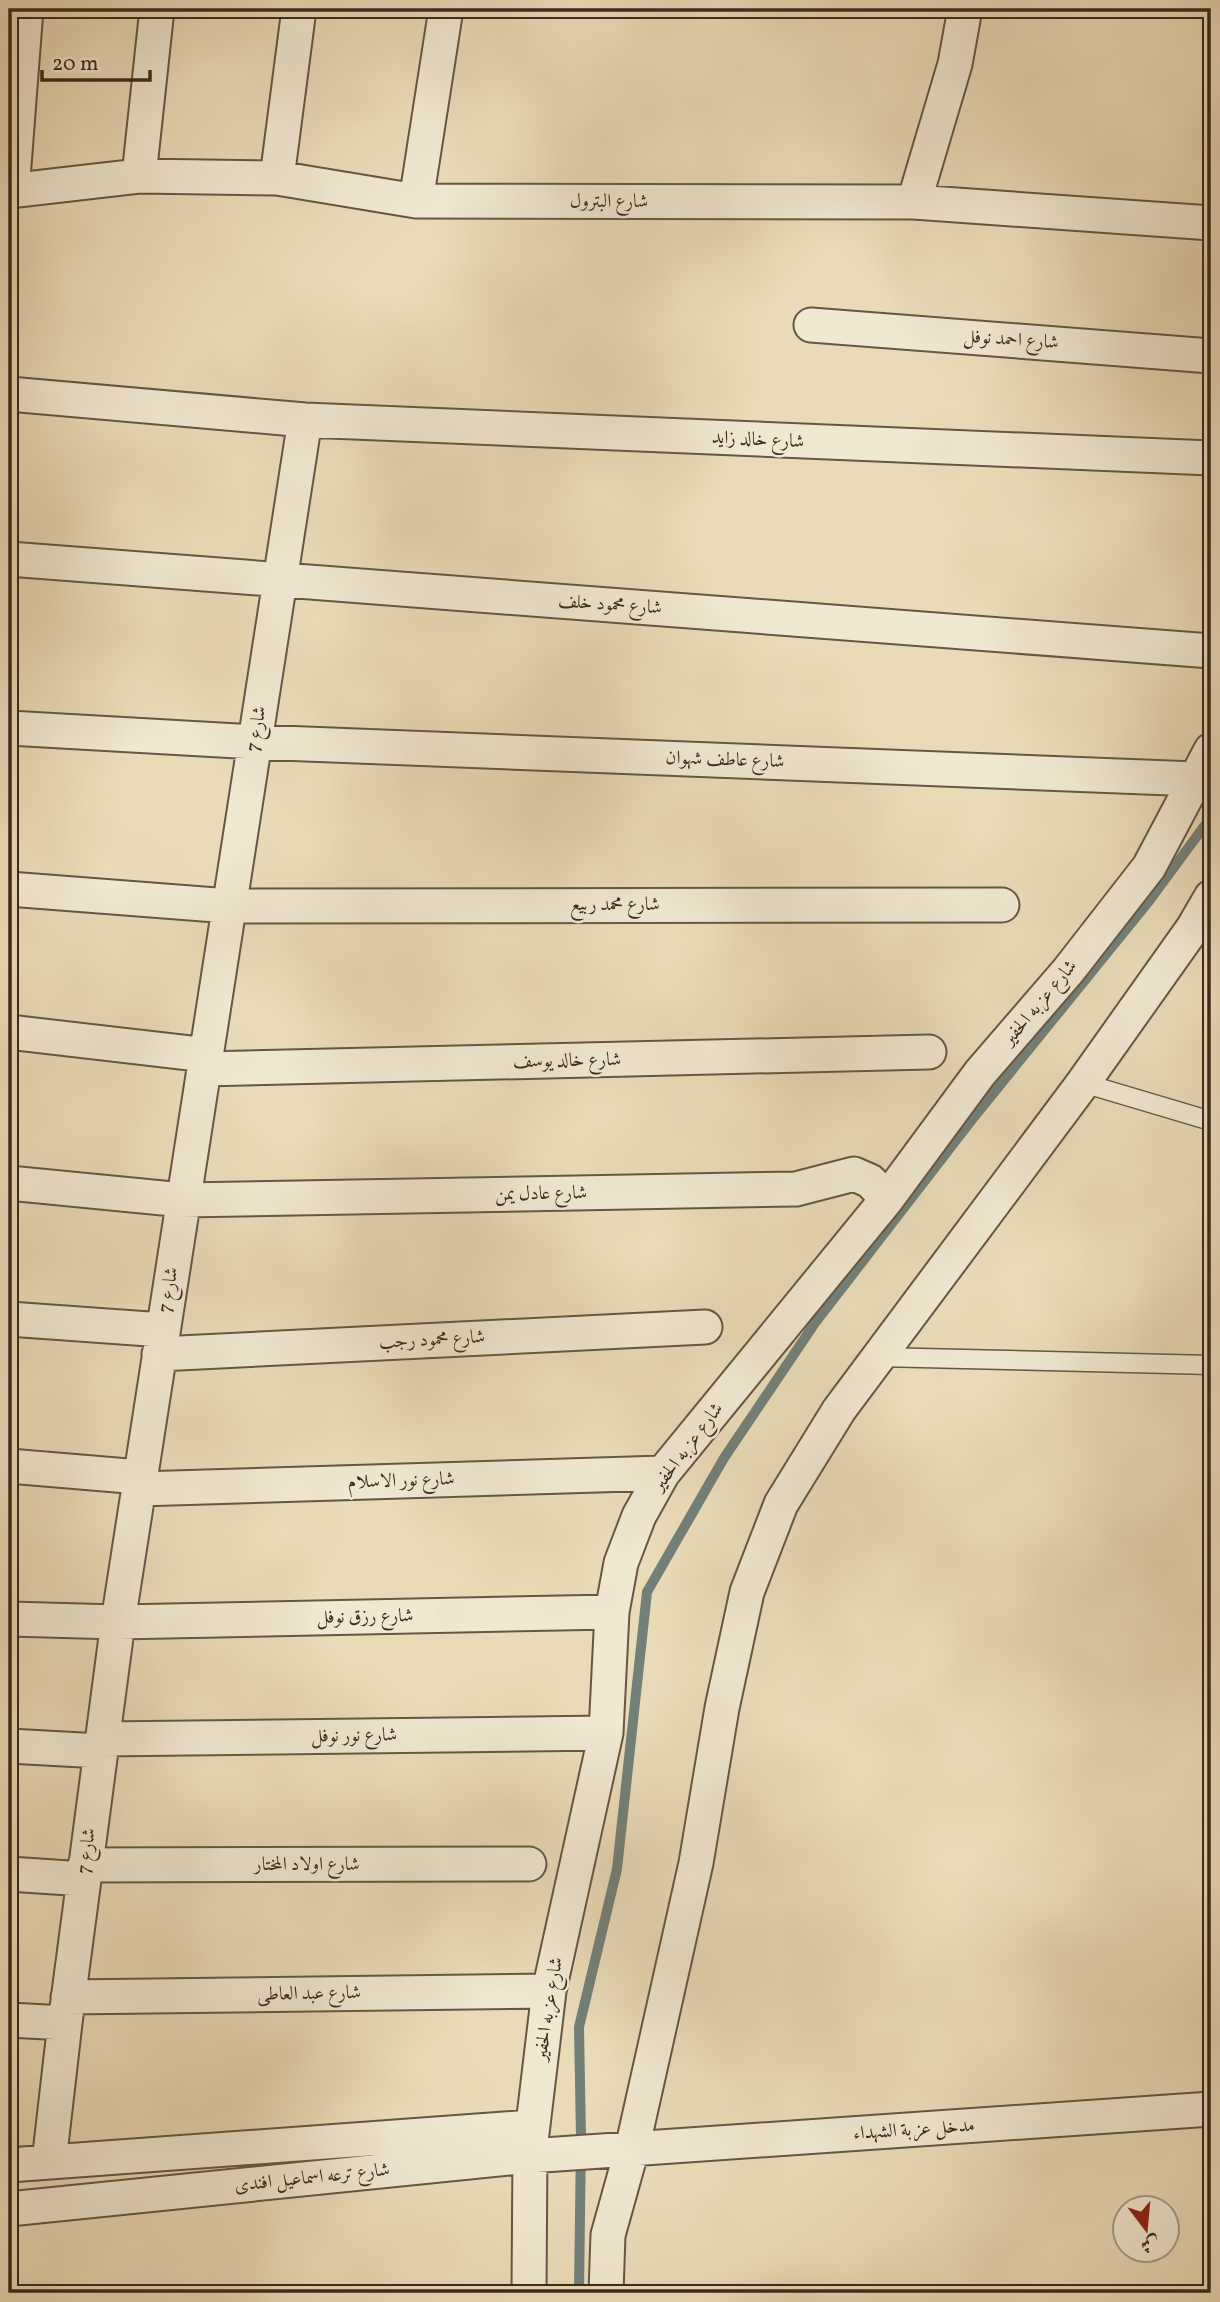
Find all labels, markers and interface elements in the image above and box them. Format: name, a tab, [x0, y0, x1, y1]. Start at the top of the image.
scale bar	[42, 38, 150, 82]
text: 20 m	[52, 50, 98, 79]
street label: شارع البترول	[570, 189, 648, 216]
street label: شارع احمد نوفل	[962, 324, 1060, 357]
street label: شارع خالد زايد	[711, 425, 805, 456]
street label: شارع محمود خلف	[557, 588, 663, 623]
street label: شارع 7	[241, 704, 274, 754]
street label: شارع عاطف شهوان	[665, 745, 785, 776]
street label: شارع محمد ربيع	[570, 892, 660, 921]
street label: شارع عزبه الحفير	[995, 954, 1084, 1054]
street label: شارع خالد يوسف	[513, 1047, 621, 1076]
street label: شارع عادل يمن	[495, 1180, 587, 1209]
street label: شارع 7	[153, 1265, 186, 1315]
street label: شارع محمود رجب	[378, 1324, 486, 1357]
street label: شارع عزبه الحفير	[645, 1397, 731, 1499]
street label: شارع نور الاسلام	[347, 1466, 455, 1498]
street label: شارع رزق نوفل	[316, 1603, 414, 1632]
street label: شارع نور نوفل	[311, 1722, 397, 1751]
street label: شارع 7	[71, 1827, 104, 1876]
street label: شارع اولاد المختار	[252, 1852, 360, 1879]
street label: شارع عزبه الحفير	[528, 1955, 571, 2065]
street label: شارع عبد العاطى	[257, 1980, 361, 2009]
street label: مدخل عزبة الشهداء	[852, 2113, 976, 2147]
street label: شارع ترعه اسماعيل افندى	[233, 2157, 391, 2200]
north arrow	[1112, 2194, 1182, 2264]
text: ش	[1137, 2228, 1163, 2259]

